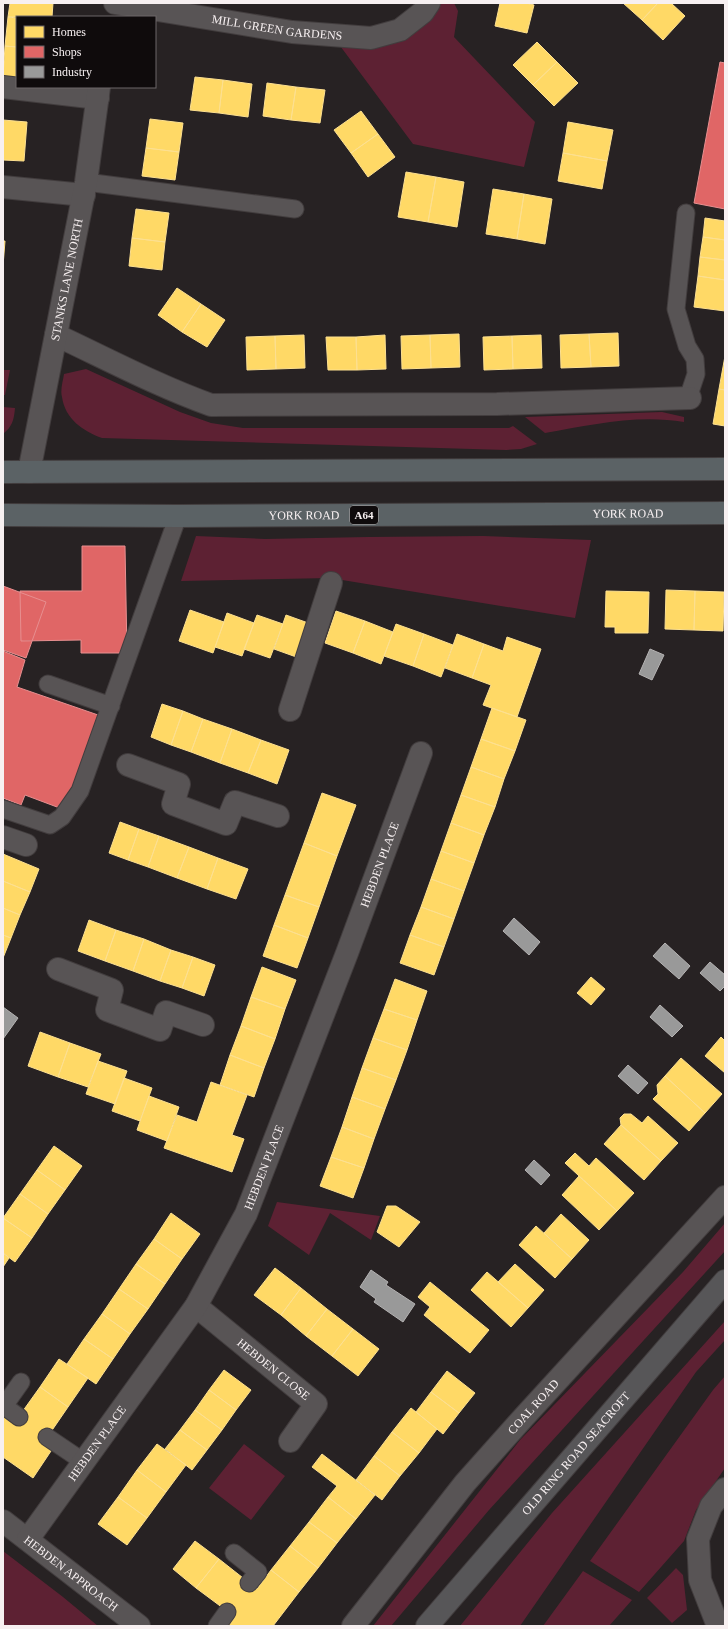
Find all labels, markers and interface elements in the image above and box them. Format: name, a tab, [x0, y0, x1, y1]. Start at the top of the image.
street label: MILL GREEN GARDENS	[211, 12, 343, 43]
legend	[16, 16, 156, 88]
text: Homes	[52, 25, 86, 39]
text: Shops	[52, 45, 82, 59]
text: Industry	[52, 65, 92, 79]
street label: STANKS LANE NORTH	[48, 217, 86, 342]
road number: A64	[350, 506, 378, 524]
street label: YORK ROAD	[592, 506, 664, 521]
street label: YORK ROAD	[268, 508, 340, 523]
street label: HEBDEN PLACE	[358, 820, 402, 909]
street label: HEBDEN PLACE	[241, 1123, 287, 1212]
street label: HEBDEN CLOSE	[234, 1335, 313, 1403]
street label: COAL ROAD	[505, 1376, 562, 1437]
street label: OLD RING ROAD SEACROFT	[519, 1388, 634, 1518]
street label: HEBDEN PLACE	[65, 1403, 129, 1484]
street label: HEBDEN APPROACH	[21, 1533, 121, 1614]

